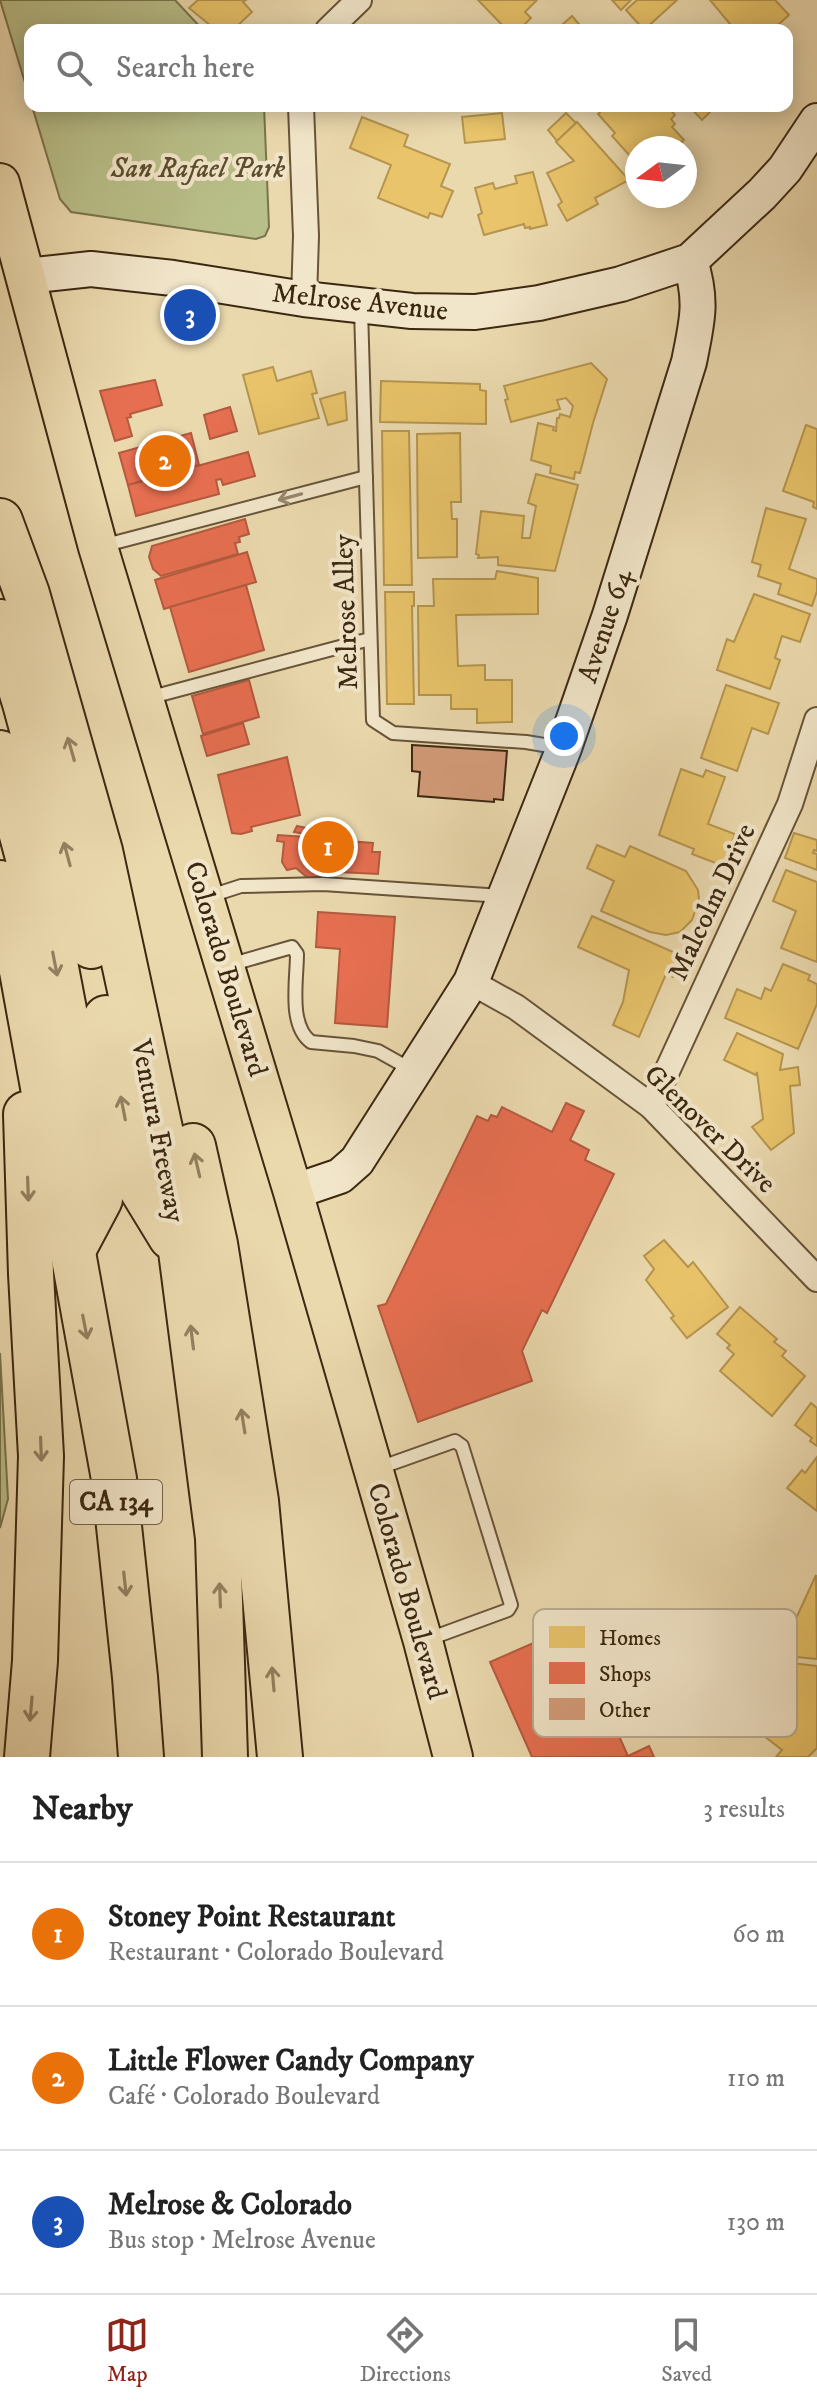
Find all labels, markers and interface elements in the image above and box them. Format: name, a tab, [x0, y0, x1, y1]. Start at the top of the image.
search box	[24, 24, 793, 112]
icon: search	[52, 46, 96, 90]
text: Search here	[116, 50, 255, 87]
north arrow	[625, 136, 697, 208]
park label: San Rafael Park	[110, 151, 286, 186]
street label: Melrose Avenue	[270, 275, 450, 329]
pin: 3	[164, 285, 216, 345]
pin: 2	[139, 431, 191, 491]
one-way arrow	[278, 490, 304, 505]
street label: Melrose Alley	[326, 533, 366, 690]
street label: Avenue 64	[570, 564, 640, 687]
your location	[544, 716, 584, 756]
one-way arrow	[63, 736, 78, 762]
pin: 1	[302, 817, 354, 877]
street label: Malcolm Drive	[660, 818, 764, 986]
one-way arrow	[59, 841, 74, 867]
street label: Colorado Boulevard	[177, 857, 275, 1081]
one-way arrow	[48, 951, 63, 976]
street label: Ventura Freeway	[123, 1036, 193, 1226]
street label: Glenover Drive	[637, 1057, 783, 1201]
one-way arrow	[115, 1095, 130, 1121]
one-way arrow	[189, 1153, 204, 1179]
one-way arrow	[20, 1175, 36, 1202]
one-way arrow	[79, 1314, 94, 1339]
one-way arrow	[185, 1324, 200, 1351]
one-way arrow	[235, 1409, 250, 1434]
one-way arrow	[33, 1435, 48, 1462]
street label: Colorado Boulevard	[359, 1479, 455, 1703]
road number: CA 134	[70, 1480, 162, 1524]
one-way arrow	[118, 1570, 133, 1597]
one-way arrow	[213, 1582, 228, 1609]
legend	[533, 1609, 797, 1737]
text: Homes	[599, 1625, 661, 1652]
text: Shops	[599, 1661, 651, 1688]
one-way arrow	[265, 1666, 280, 1693]
one-way arrow	[23, 1695, 38, 1722]
text: Other	[599, 1697, 651, 1724]
text: Nearby	[32, 1788, 133, 1830]
text: 3 results	[703, 1793, 785, 1826]
text: Stoney Point Restaurant	[108, 1899, 395, 1936]
text: 1	[53, 1918, 63, 1951]
text: 60 m	[732, 1918, 785, 1951]
text: Restaurant · Colorado Boulevard	[108, 1936, 444, 1969]
text: Little Flower Candy Company	[108, 2043, 474, 2080]
text: 2	[52, 2062, 64, 2095]
text: 110 m	[727, 2062, 785, 2095]
text: Café · Colorado Boulevard	[108, 2080, 380, 2113]
text: Melrose & Colorado	[108, 2187, 352, 2224]
text: 3	[53, 2206, 63, 2239]
text: 130 m	[727, 2206, 785, 2239]
text: Bus stop · Melrose Avenue	[108, 2224, 376, 2257]
tab: Map	[105, 2313, 149, 2388]
tab: Directions	[360, 2313, 451, 2388]
tab: Saved	[661, 2313, 712, 2388]

